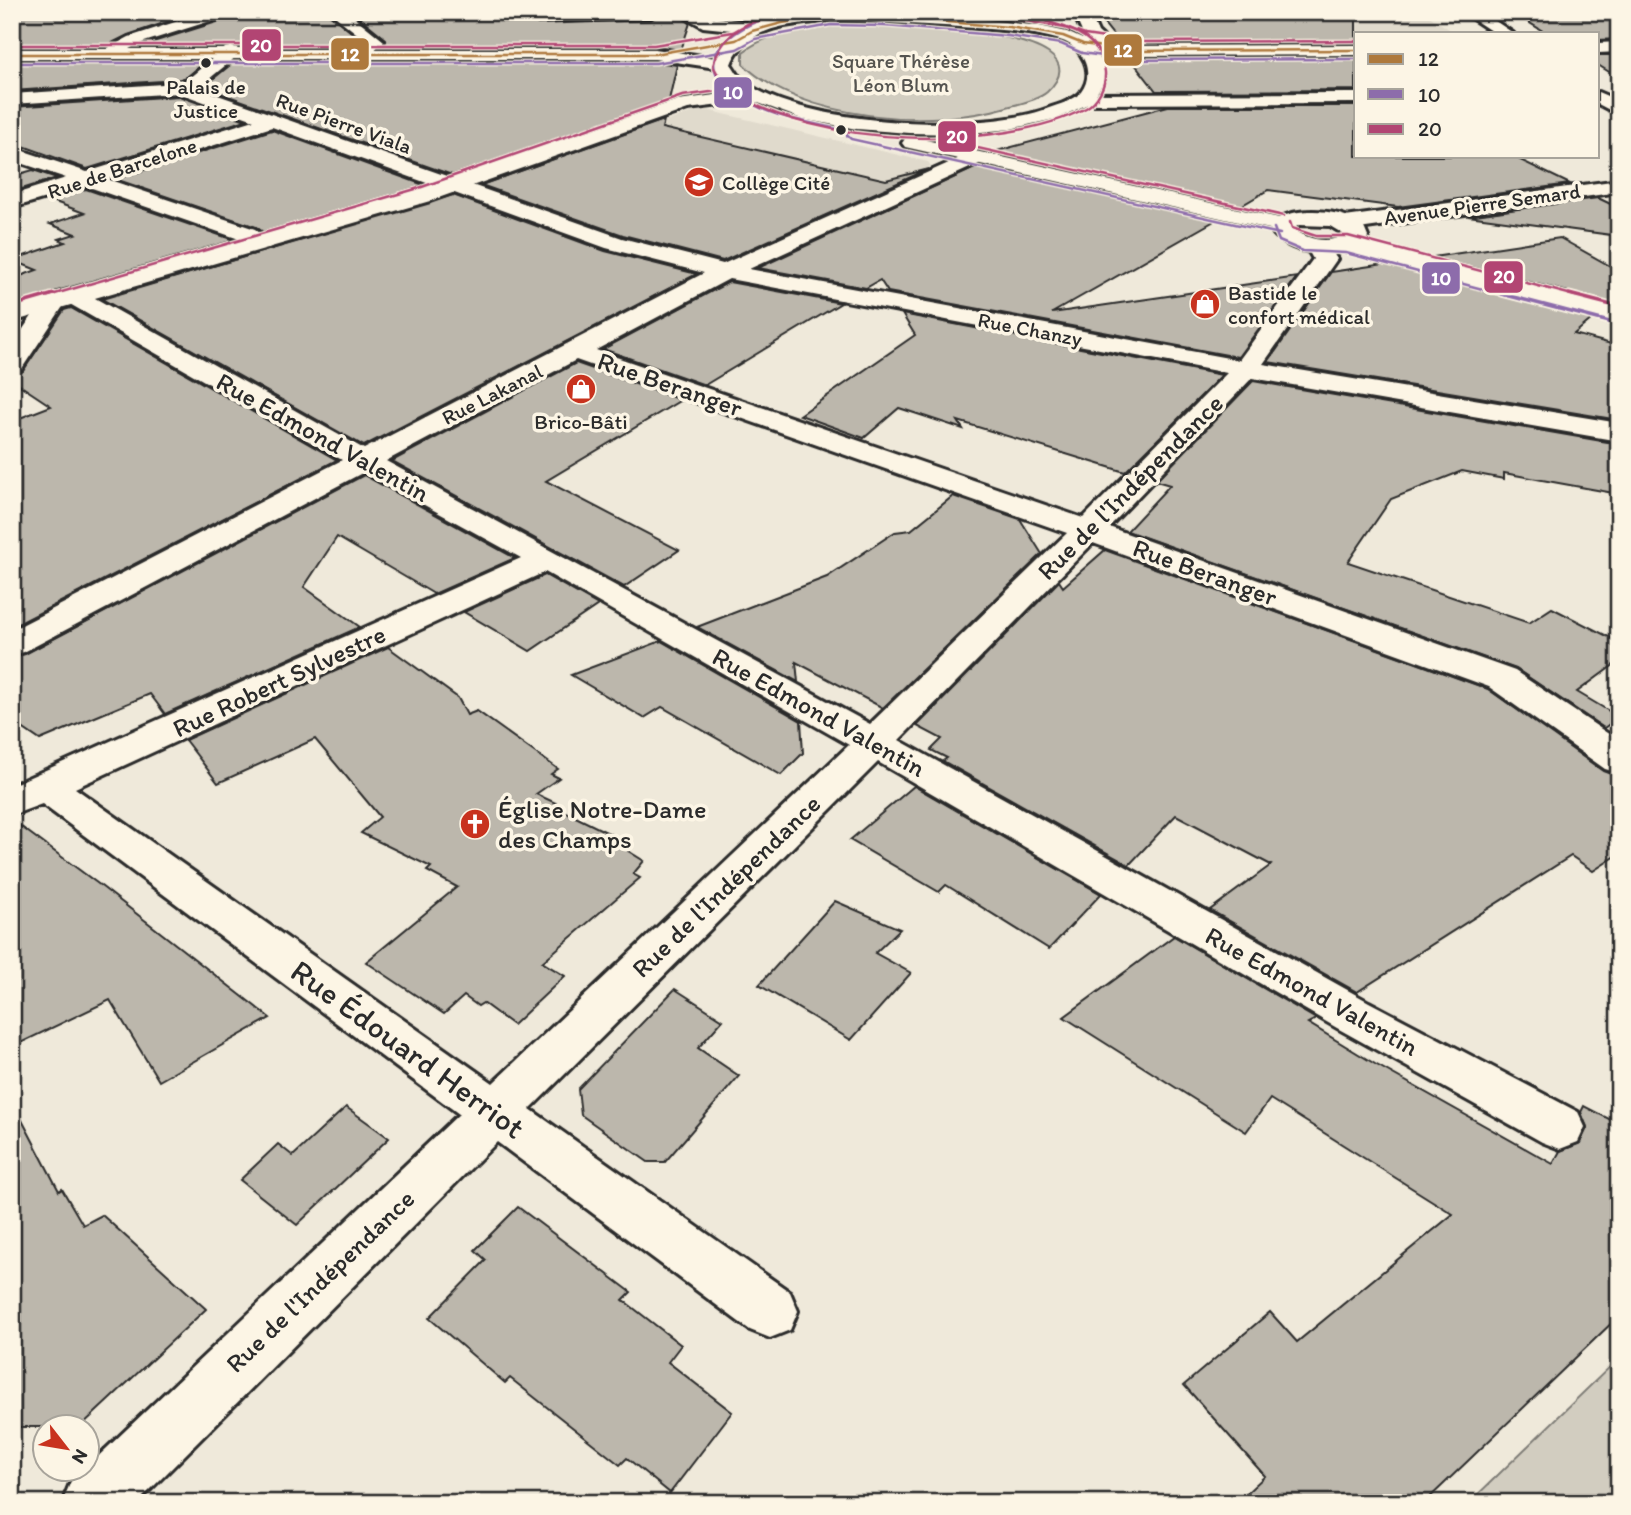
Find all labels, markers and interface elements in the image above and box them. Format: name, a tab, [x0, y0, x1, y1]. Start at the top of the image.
line badge: 20	[241, 28, 282, 62]
legend	[1354, 32, 1600, 158]
line badge: 12	[1103, 33, 1143, 67]
text: 20	[250, 34, 272, 57]
line badge: 12	[330, 37, 370, 71]
text: 12	[1114, 39, 1132, 62]
text: 12	[341, 43, 359, 66]
text: 12	[1418, 46, 1439, 71]
park label: Square Thérèse Léon Blum	[832, 48, 970, 97]
marker: Palais de Justice	[199, 56, 213, 70]
place label: Palais de Justice	[166, 74, 246, 123]
line badge: 10	[713, 76, 753, 109]
text: 10	[723, 81, 744, 104]
text: 10	[1418, 82, 1441, 107]
street label: Rue Pierre Viala	[273, 87, 415, 159]
text: 20	[1418, 116, 1442, 141]
line badge: 20	[937, 120, 977, 153]
unlabelled marker	[834, 123, 848, 137]
text: 20	[946, 125, 968, 148]
street label: Rue de Barcelone	[44, 132, 200, 204]
school or university icon: Collège Cité	[682, 165, 716, 199]
place label: Collège Cité	[722, 170, 830, 195]
street label: Avenue Pierre Semard	[1382, 178, 1582, 230]
line badge: 20	[1483, 260, 1524, 294]
line badge: 10	[1421, 261, 1461, 295]
text: 20	[1493, 265, 1515, 288]
text: 10	[1431, 267, 1452, 290]
place label: Bastide le confort médical	[1228, 280, 1370, 329]
shop icon: Bastide le confort médical	[1188, 287, 1222, 321]
street label: Rue Chanzy	[976, 307, 1084, 351]
street label: Rue Beranger	[593, 344, 747, 424]
street label: Rue Lakanal	[437, 358, 547, 430]
street label: Rue Edmond Valentin	[211, 365, 435, 509]
shop icon: Brico-Bâti	[564, 372, 598, 406]
street label: Rue de l'Indépendance	[1030, 387, 1230, 587]
place label: Brico-Bâti	[534, 409, 628, 434]
street label: Rue Beranger	[1129, 531, 1282, 613]
street label: Rue Robert Sylvestre	[167, 618, 391, 744]
street label: Rue Edmond Valentin	[707, 640, 931, 784]
street label: Rue de l'Indépendance	[625, 788, 827, 984]
place label: Église Notre-Dame des Champs	[498, 793, 706, 855]
church icon: Église Notre-Dame des Champs	[458, 807, 492, 841]
street label: Rue Edmond Valentin	[1200, 919, 1424, 1063]
street label: Rue Édouard Herriot	[284, 951, 532, 1147]
street label: Rue de l'Indépendance	[219, 1183, 421, 1379]
north arrow	[32, 1414, 102, 1484]
text: N	[67, 1445, 93, 1468]

